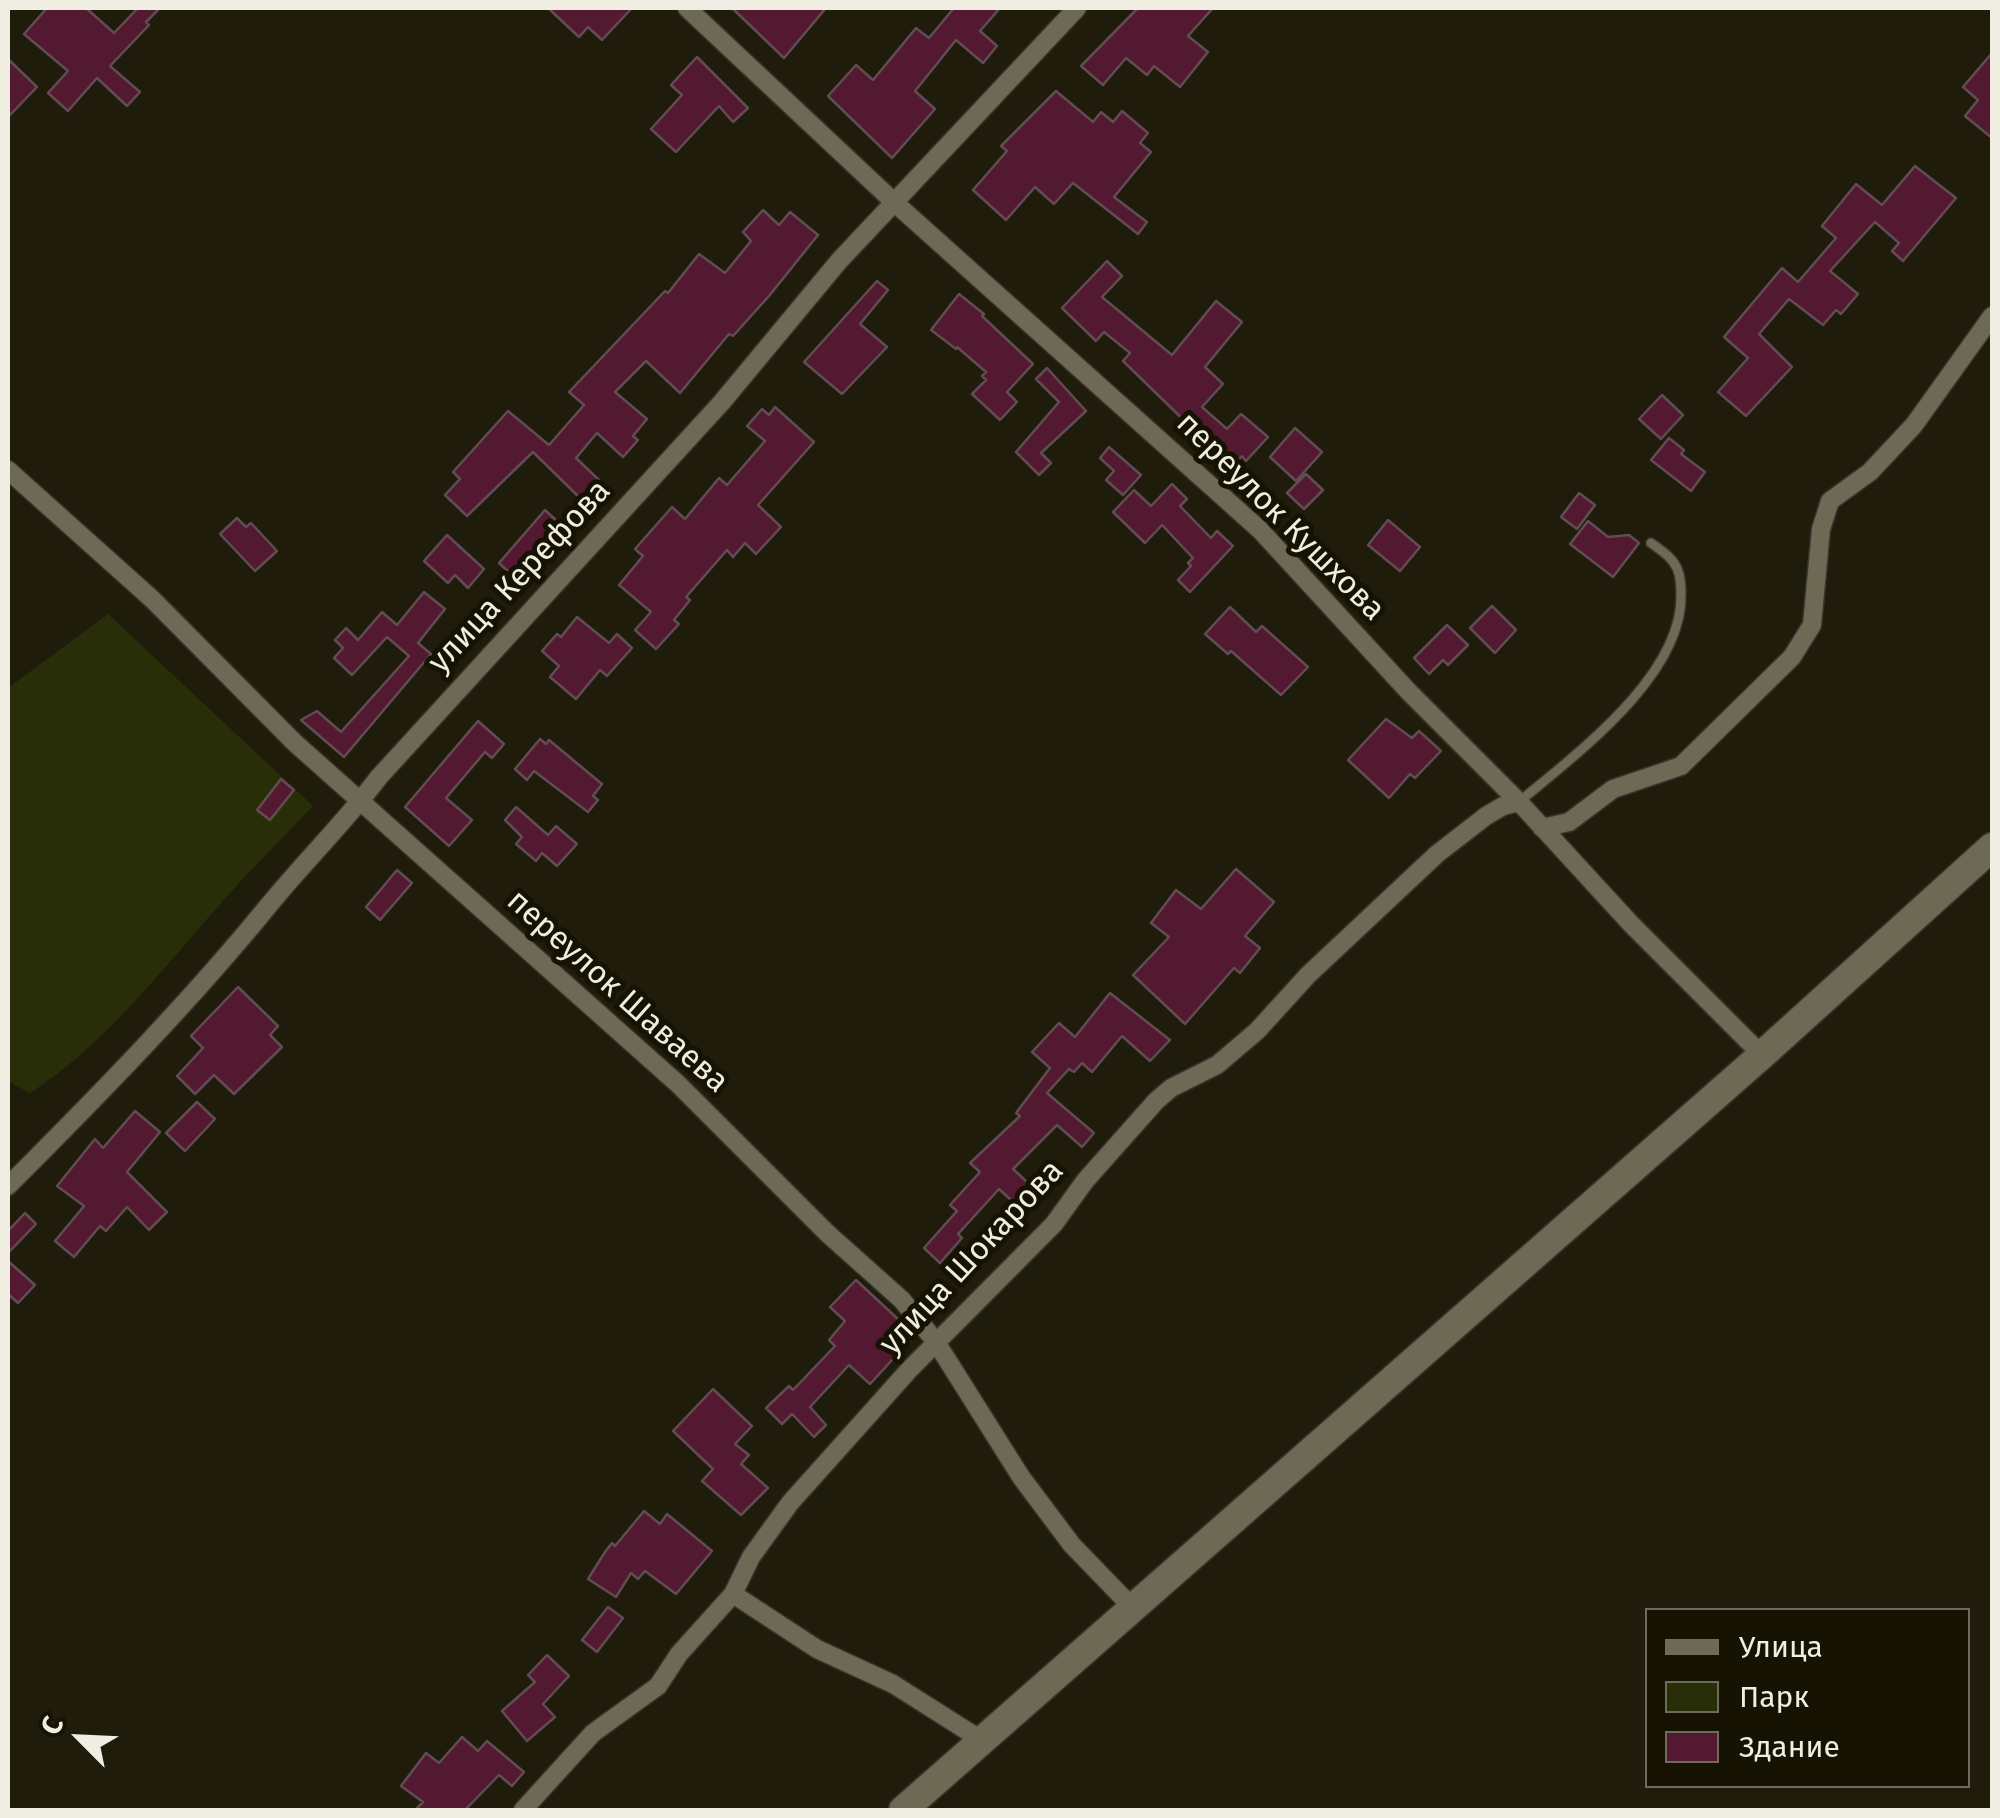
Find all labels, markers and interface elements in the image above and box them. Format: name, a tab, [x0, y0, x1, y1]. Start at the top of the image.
street label: переулок Кушхова	[1168, 405, 1392, 629]
street label: улица Керефова	[421, 473, 619, 681]
street label: переулок Шаваева	[498, 882, 736, 1102]
street label: улица Шокарова	[872, 1153, 1072, 1363]
legend	[1645, 1608, 1970, 1788]
text: Улица	[1739, 1629, 1823, 1665]
text: Парк	[1739, 1679, 1809, 1715]
north arrow	[30, 1688, 130, 1788]
text: С	[34, 1712, 70, 1740]
text: Здание	[1739, 1729, 1840, 1765]

